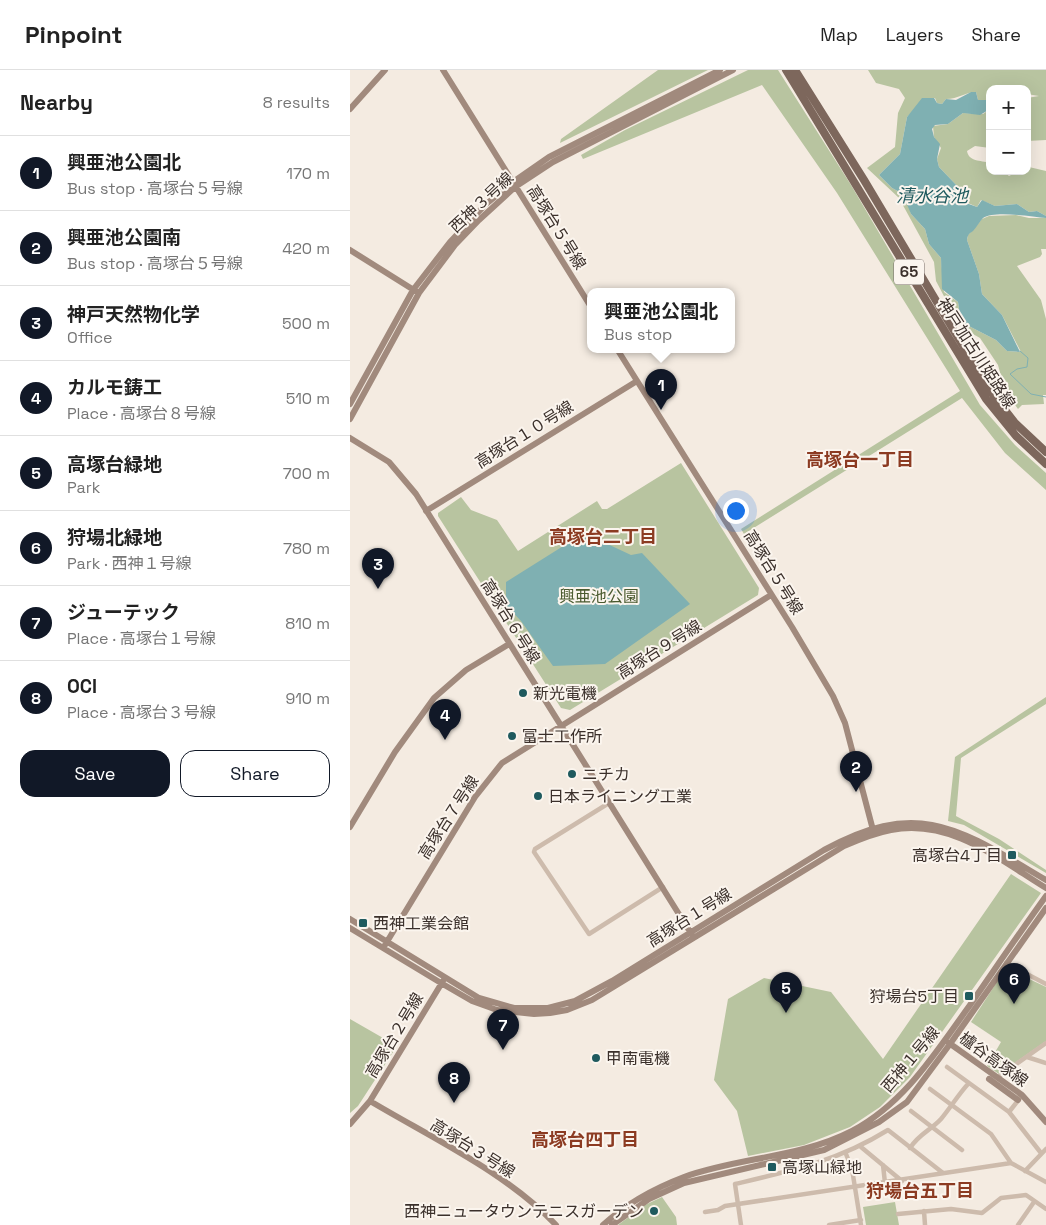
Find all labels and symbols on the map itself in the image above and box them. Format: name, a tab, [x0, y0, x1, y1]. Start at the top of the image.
street label: 西神３号線	[445, 167, 518, 237]
street label: 高塚台５号線	[522, 181, 591, 274]
water label: 清水谷池	[896, 184, 970, 207]
road number: 65	[894, 260, 924, 284]
street label: 神戸加古川姫路線	[933, 294, 1020, 413]
pin: 1	[645, 369, 677, 410]
street label: 高塚台１０号線	[471, 396, 577, 473]
district label: 高塚台一丁目	[806, 448, 914, 471]
your location	[723, 498, 749, 524]
district label: 高塚台二丁目	[549, 525, 657, 548]
street label: 高塚台５号線	[739, 526, 808, 619]
pin: 3	[362, 548, 394, 589]
street label: 高塚台６号線	[476, 575, 545, 668]
park label: 興亜池公園	[559, 586, 639, 607]
street label: 高塚台９号線	[613, 615, 706, 684]
place label: 新光電機	[533, 683, 597, 704]
marker: 新光電機	[517, 687, 529, 699]
pin: 4	[429, 699, 461, 740]
place label: 富士工作所	[522, 726, 602, 747]
marker: 富士工作所	[506, 730, 518, 742]
pin: 2	[840, 751, 872, 792]
place label: ニチカ	[582, 764, 630, 785]
marker: ニチカ	[566, 768, 578, 780]
street label: 高塚台７号線	[413, 771, 483, 863]
place label: 日本ライニング工業	[548, 786, 692, 807]
marker: 日本ライニング工業	[532, 790, 544, 802]
place label: 高塚台4丁目	[912, 845, 1002, 866]
marker: 高塚台4丁目	[1006, 849, 1018, 861]
street label: 高塚台１号線	[643, 883, 736, 952]
place label: 西神工業会館	[373, 913, 469, 934]
marker: 西神工業会館	[357, 917, 369, 929]
pin: 6	[998, 963, 1030, 1004]
pin: 5	[770, 972, 802, 1013]
place label: 狩場台5丁目	[869, 986, 959, 1007]
street label: 高塚台２号線	[361, 989, 428, 1082]
marker: 狩場台5丁目	[963, 990, 975, 1002]
pin: 7	[487, 1009, 519, 1050]
street label: 西神１号線	[877, 1022, 944, 1097]
street label: 櫨谷高塚線	[955, 1027, 1032, 1091]
place label: 甲南電機	[606, 1048, 670, 1069]
marker: 甲南電機	[590, 1052, 602, 1064]
pin: 8	[438, 1062, 470, 1103]
street label: 高塚台３号線	[426, 1114, 519, 1183]
district label: 高塚台四丁目	[531, 1128, 639, 1151]
place label: 高塚山緑地	[782, 1157, 862, 1178]
marker: 高塚山緑地	[766, 1161, 778, 1173]
district label: 狩場台五丁目	[866, 1179, 974, 1202]
place label: 西神ニュータウンテニスガーデン	[404, 1201, 644, 1222]
marker: 西神ニュータウンテニスガーデン	[648, 1205, 660, 1217]

